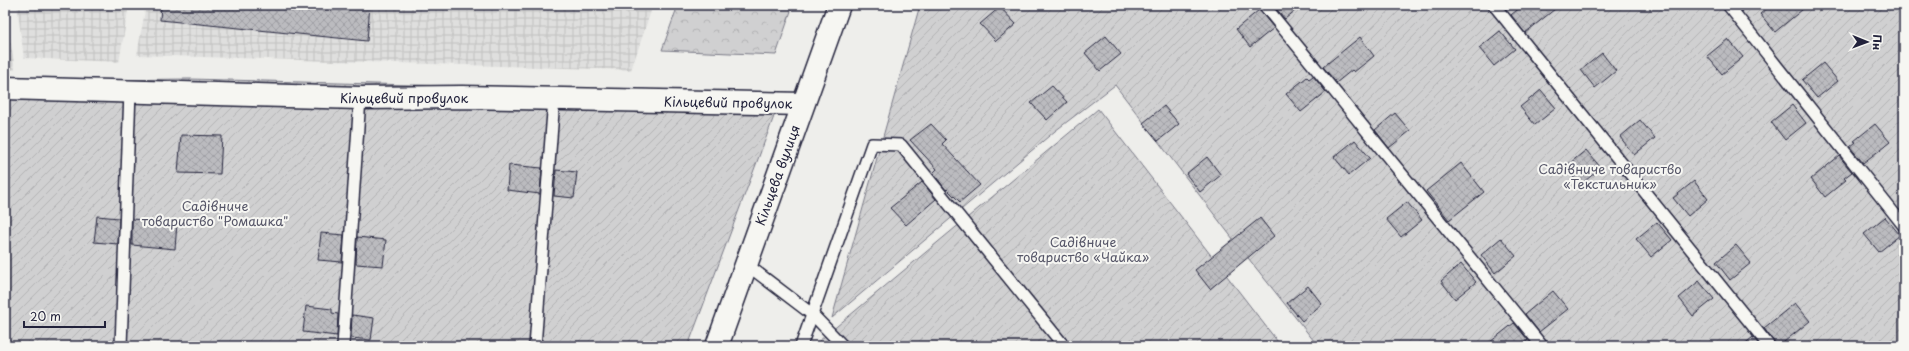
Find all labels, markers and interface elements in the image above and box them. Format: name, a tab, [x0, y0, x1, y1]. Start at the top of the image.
north arrow	[1847, 22, 1887, 62]
text: Пн	[1869, 34, 1886, 50]
street label: Кільцевий провулок	[340, 88, 469, 107]
street label: Кільцевий провулок	[664, 91, 793, 113]
street label: Кільцева вулиця	[750, 122, 804, 228]
park label: Садівниче товариство «Текстильник»	[1538, 159, 1682, 193]
park label: Садівниче товариство "Ромашка"	[142, 196, 288, 230]
park label: Садівниче товариство «Чайка»	[1017, 232, 1149, 266]
scale bar	[24, 303, 105, 329]
text: 20 m	[30, 307, 61, 325]

